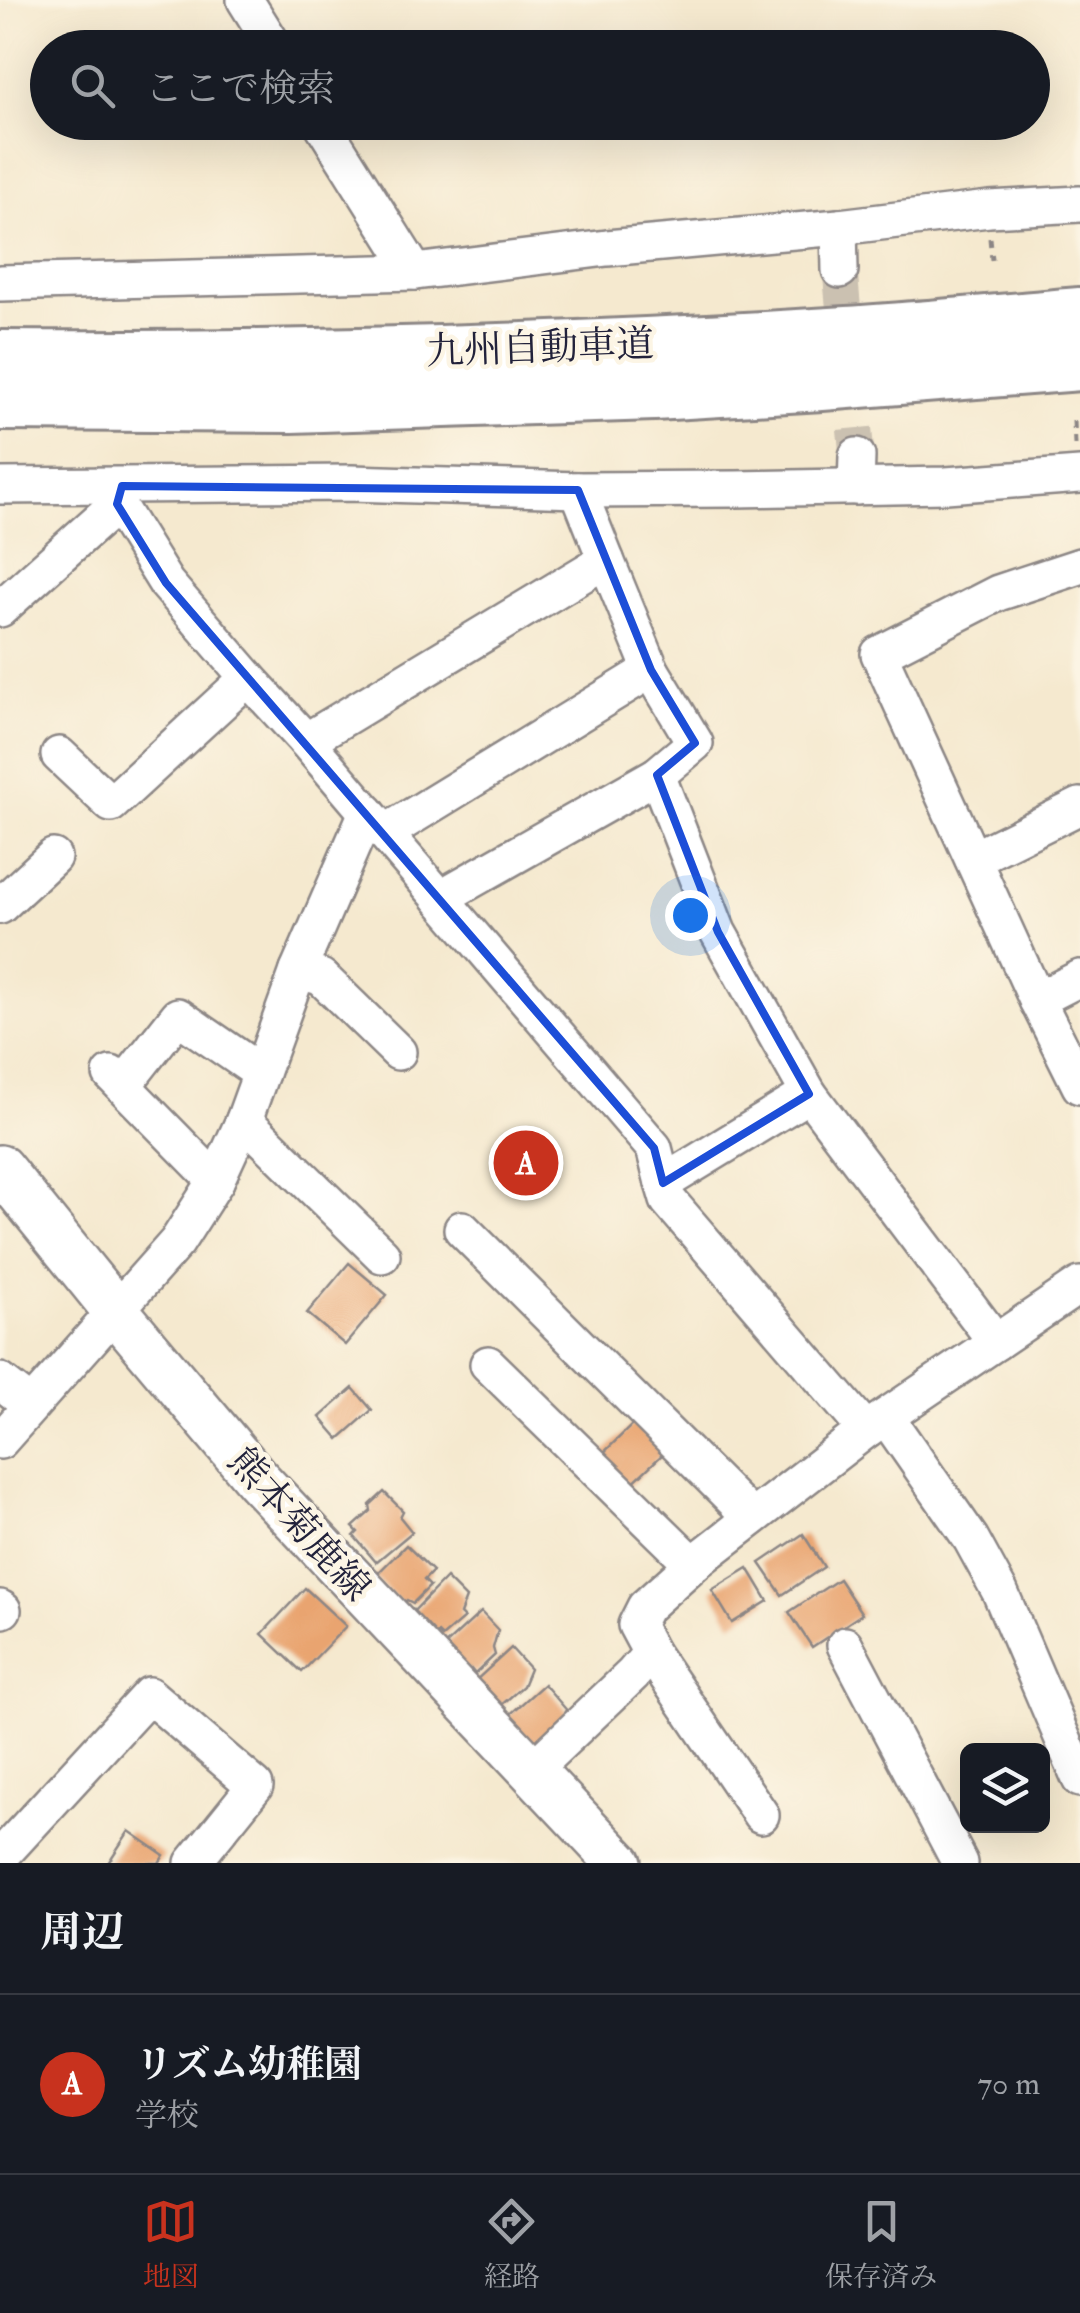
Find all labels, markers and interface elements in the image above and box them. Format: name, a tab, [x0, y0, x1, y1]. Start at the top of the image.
search box	[30, 30, 1050, 140]
icon: search	[65, 58, 120, 113]
text: ここで検索	[145, 65, 335, 113]
street label: 九州自動車道	[425, 320, 655, 376]
your location	[665, 890, 716, 941]
pin: A	[494, 1126, 558, 1200]
street label: 熊本菊鹿線	[218, 1438, 381, 1611]
map controls	[960, 1743, 1050, 1833]
button: layers	[960, 1743, 1050, 1833]
text: 周辺	[40, 1907, 124, 1959]
text: リズム幼稚園	[135, 2041, 362, 2089]
text: A	[62, 2064, 83, 2104]
text: 70 m	[977, 2064, 1040, 2104]
text: 学校	[135, 2096, 199, 2136]
tab: 地図	[143, 2194, 199, 2295]
tab: 経路	[484, 2194, 540, 2295]
tab: 保存済み	[825, 2194, 937, 2295]

